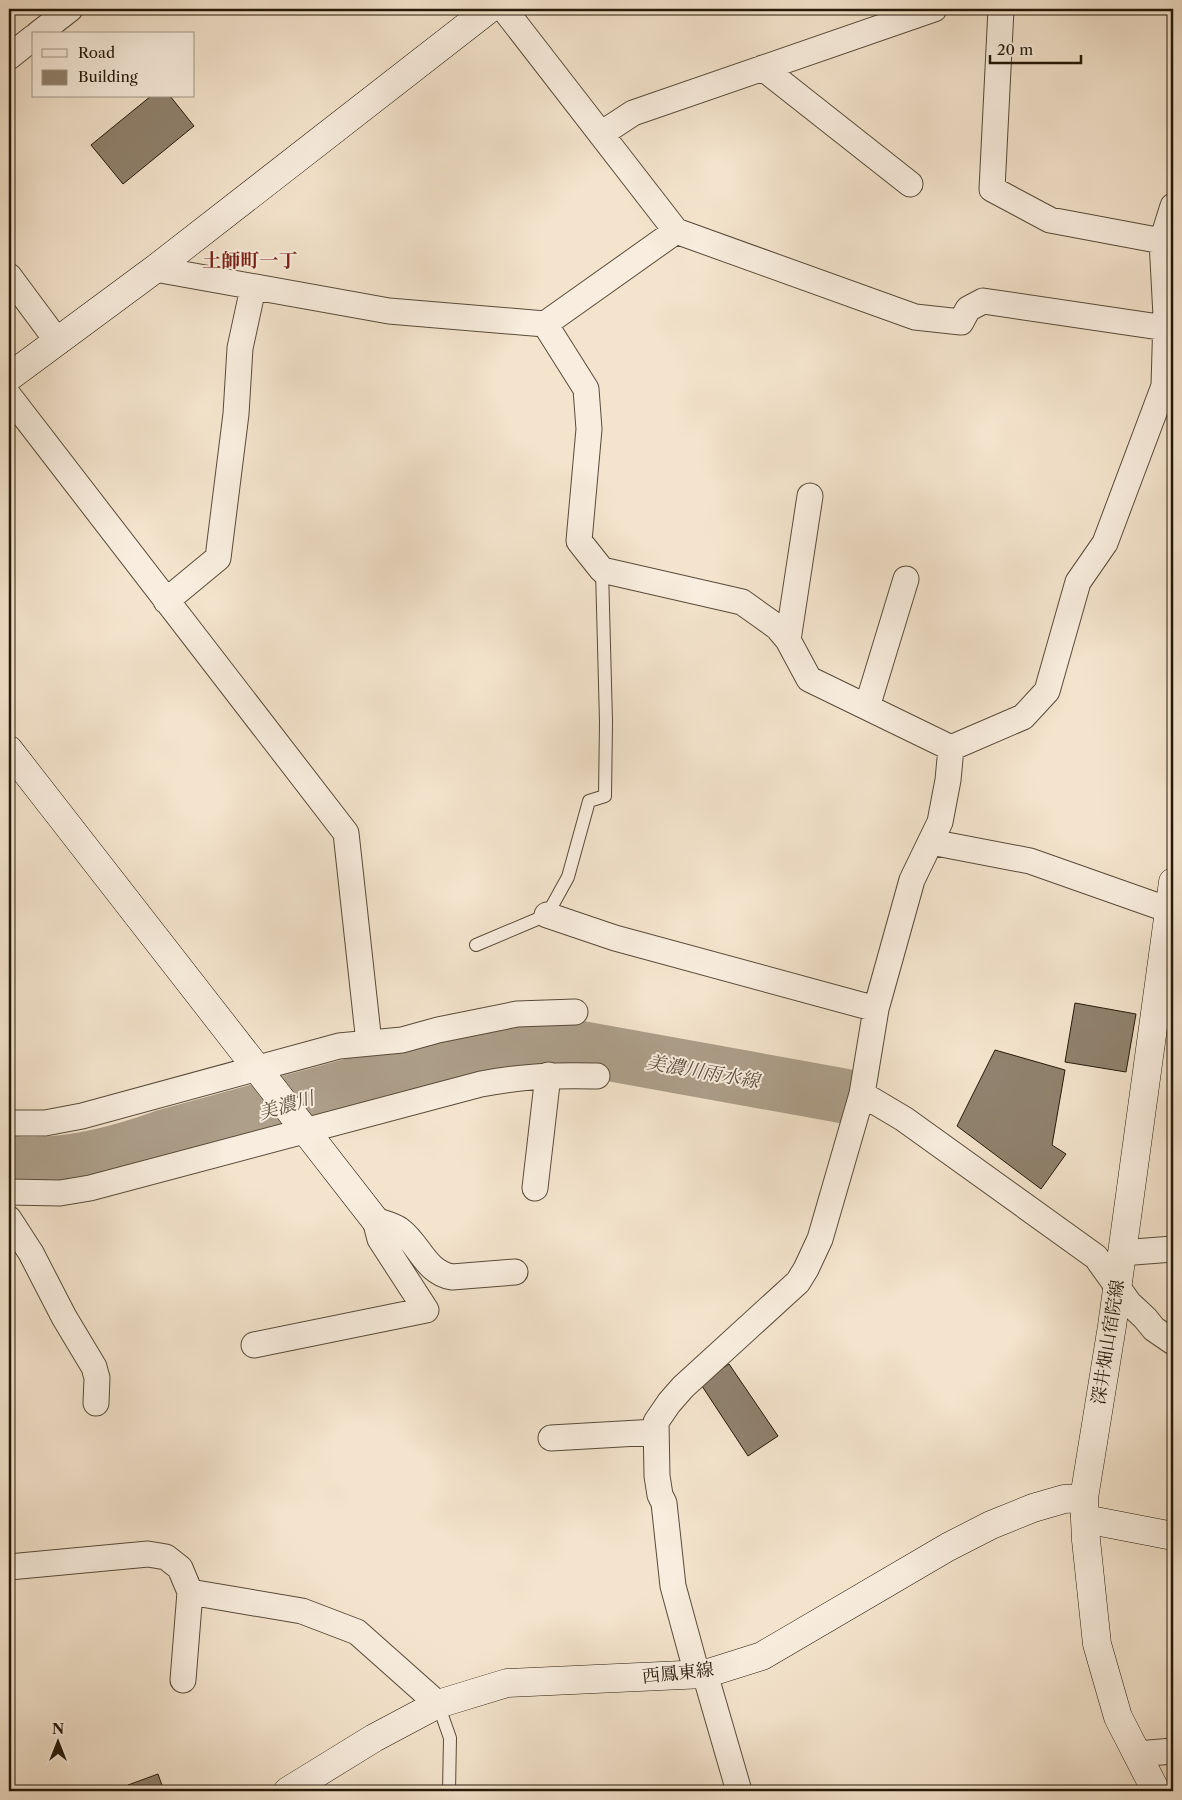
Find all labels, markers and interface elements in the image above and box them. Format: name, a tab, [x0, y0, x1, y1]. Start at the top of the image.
legend	[32, 32, 195, 98]
scale bar	[990, 32, 1081, 64]
text: 20 m	[997, 40, 1033, 59]
text: Road	[78, 43, 115, 62]
text: Building	[78, 67, 138, 86]
district label: 土師町一丁	[202, 249, 298, 272]
water label: 美濃川雨水線	[645, 1050, 763, 1093]
water label: 美濃川	[256, 1086, 319, 1124]
street label: 深井畑山宿院線	[1087, 1278, 1129, 1406]
street label: 西鳳東線	[641, 1658, 715, 1688]
north arrow	[32, 1718, 82, 1768]
text: N	[52, 1720, 64, 1738]

